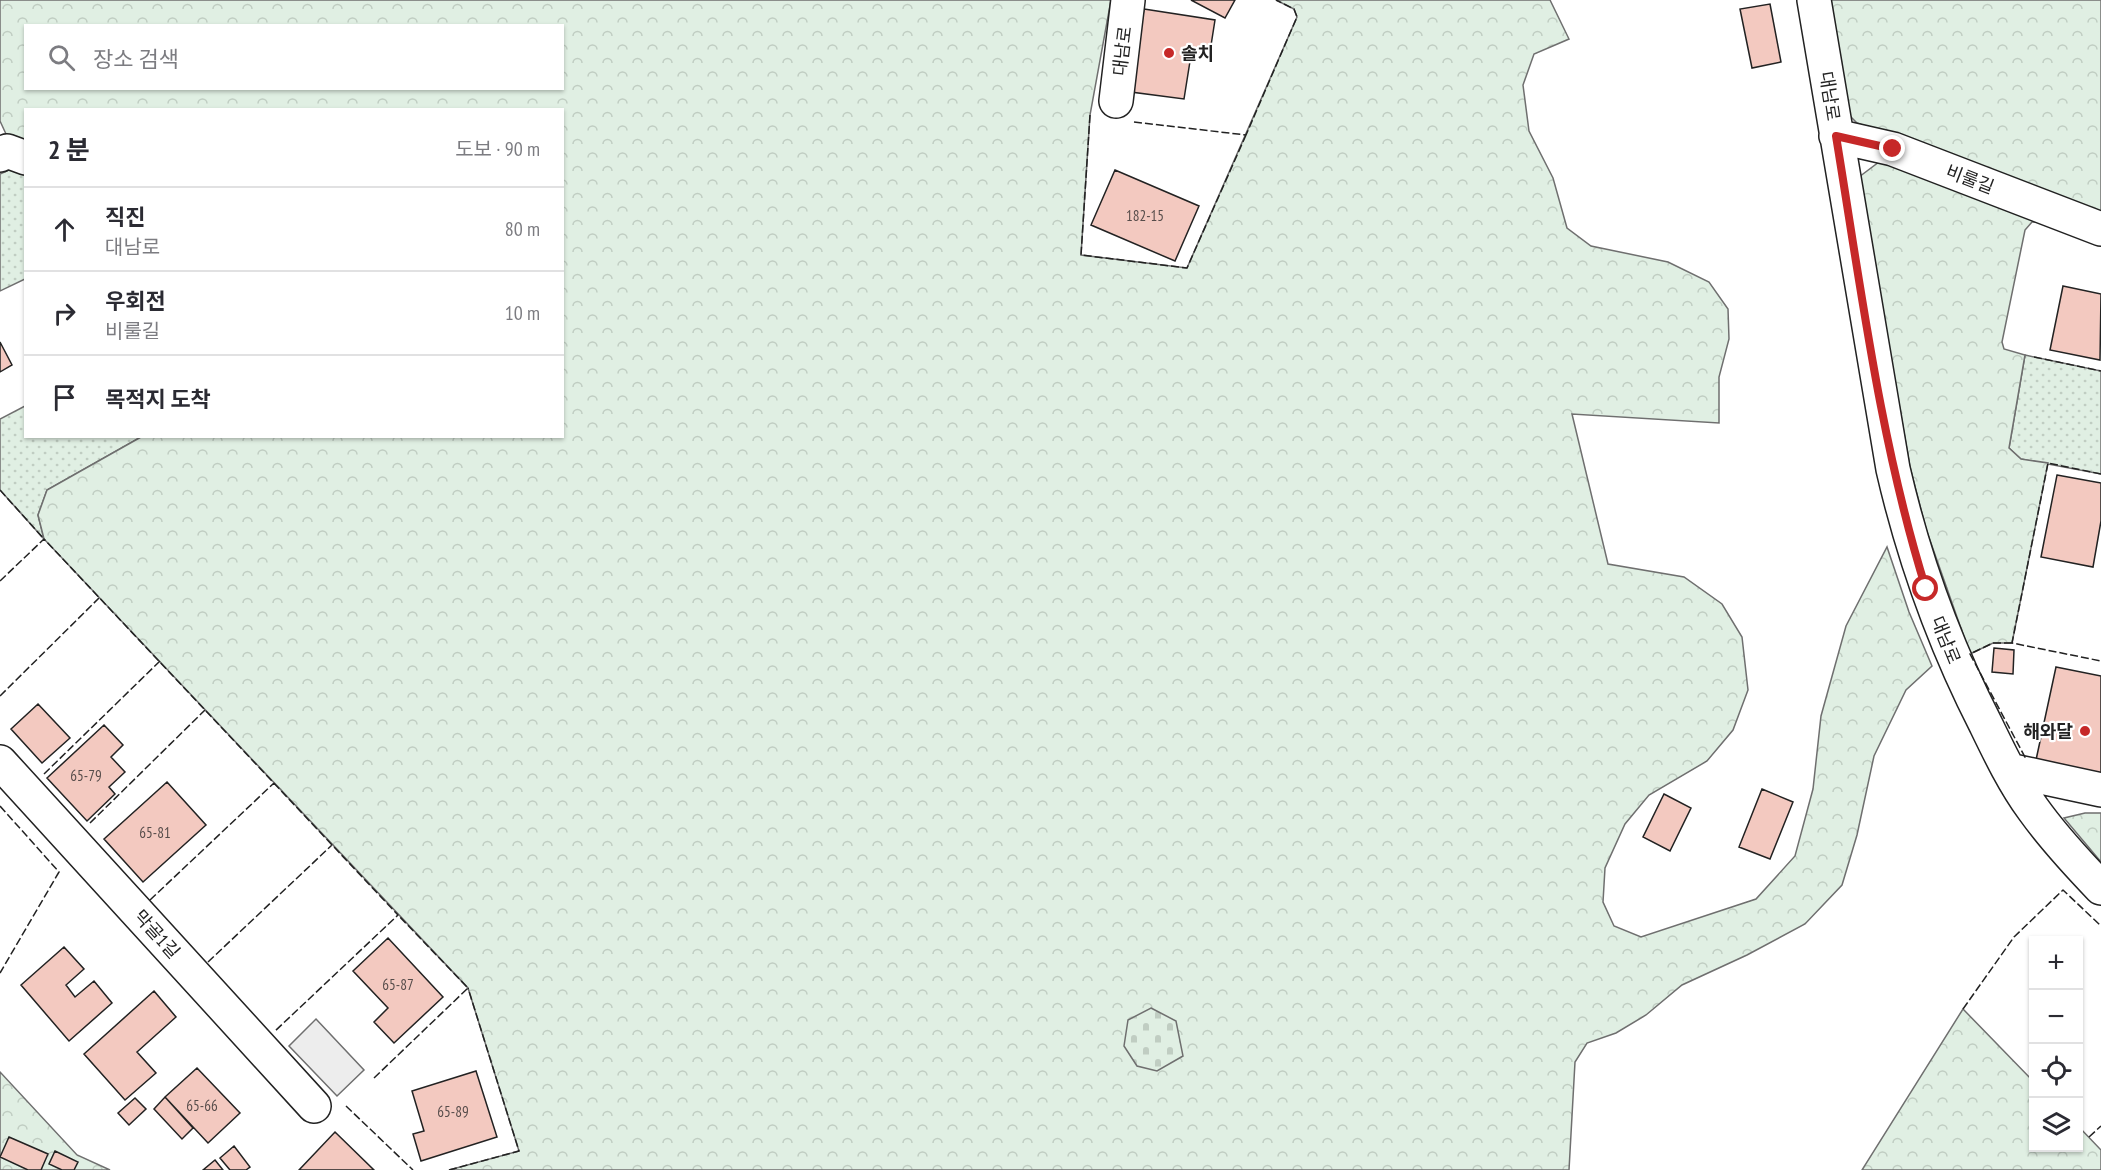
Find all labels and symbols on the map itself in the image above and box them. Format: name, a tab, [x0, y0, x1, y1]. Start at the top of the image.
street label: 대남로	[1108, 25, 1136, 77]
place label: 솔치	[1181, 42, 1214, 65]
marker: 솔치	[1162, 46, 1176, 60]
street label: 대남로	[1815, 70, 1845, 122]
route end	[1879, 135, 1905, 161]
street label: 비룰길	[1943, 159, 1997, 199]
house number: 182-15	[1126, 206, 1164, 225]
route start	[1912, 575, 1938, 601]
street label: 대남로	[1926, 613, 1966, 667]
place label: 해와달	[2023, 720, 2073, 743]
marker: 해와달	[2078, 724, 2092, 738]
house number: 65-79	[70, 766, 102, 785]
house number: 65-81	[139, 823, 171, 842]
street label: 막골1길	[129, 905, 185, 963]
house number: 65-87	[382, 975, 414, 994]
house number: 65-66	[186, 1096, 218, 1115]
house number: 65-89	[437, 1102, 469, 1121]

